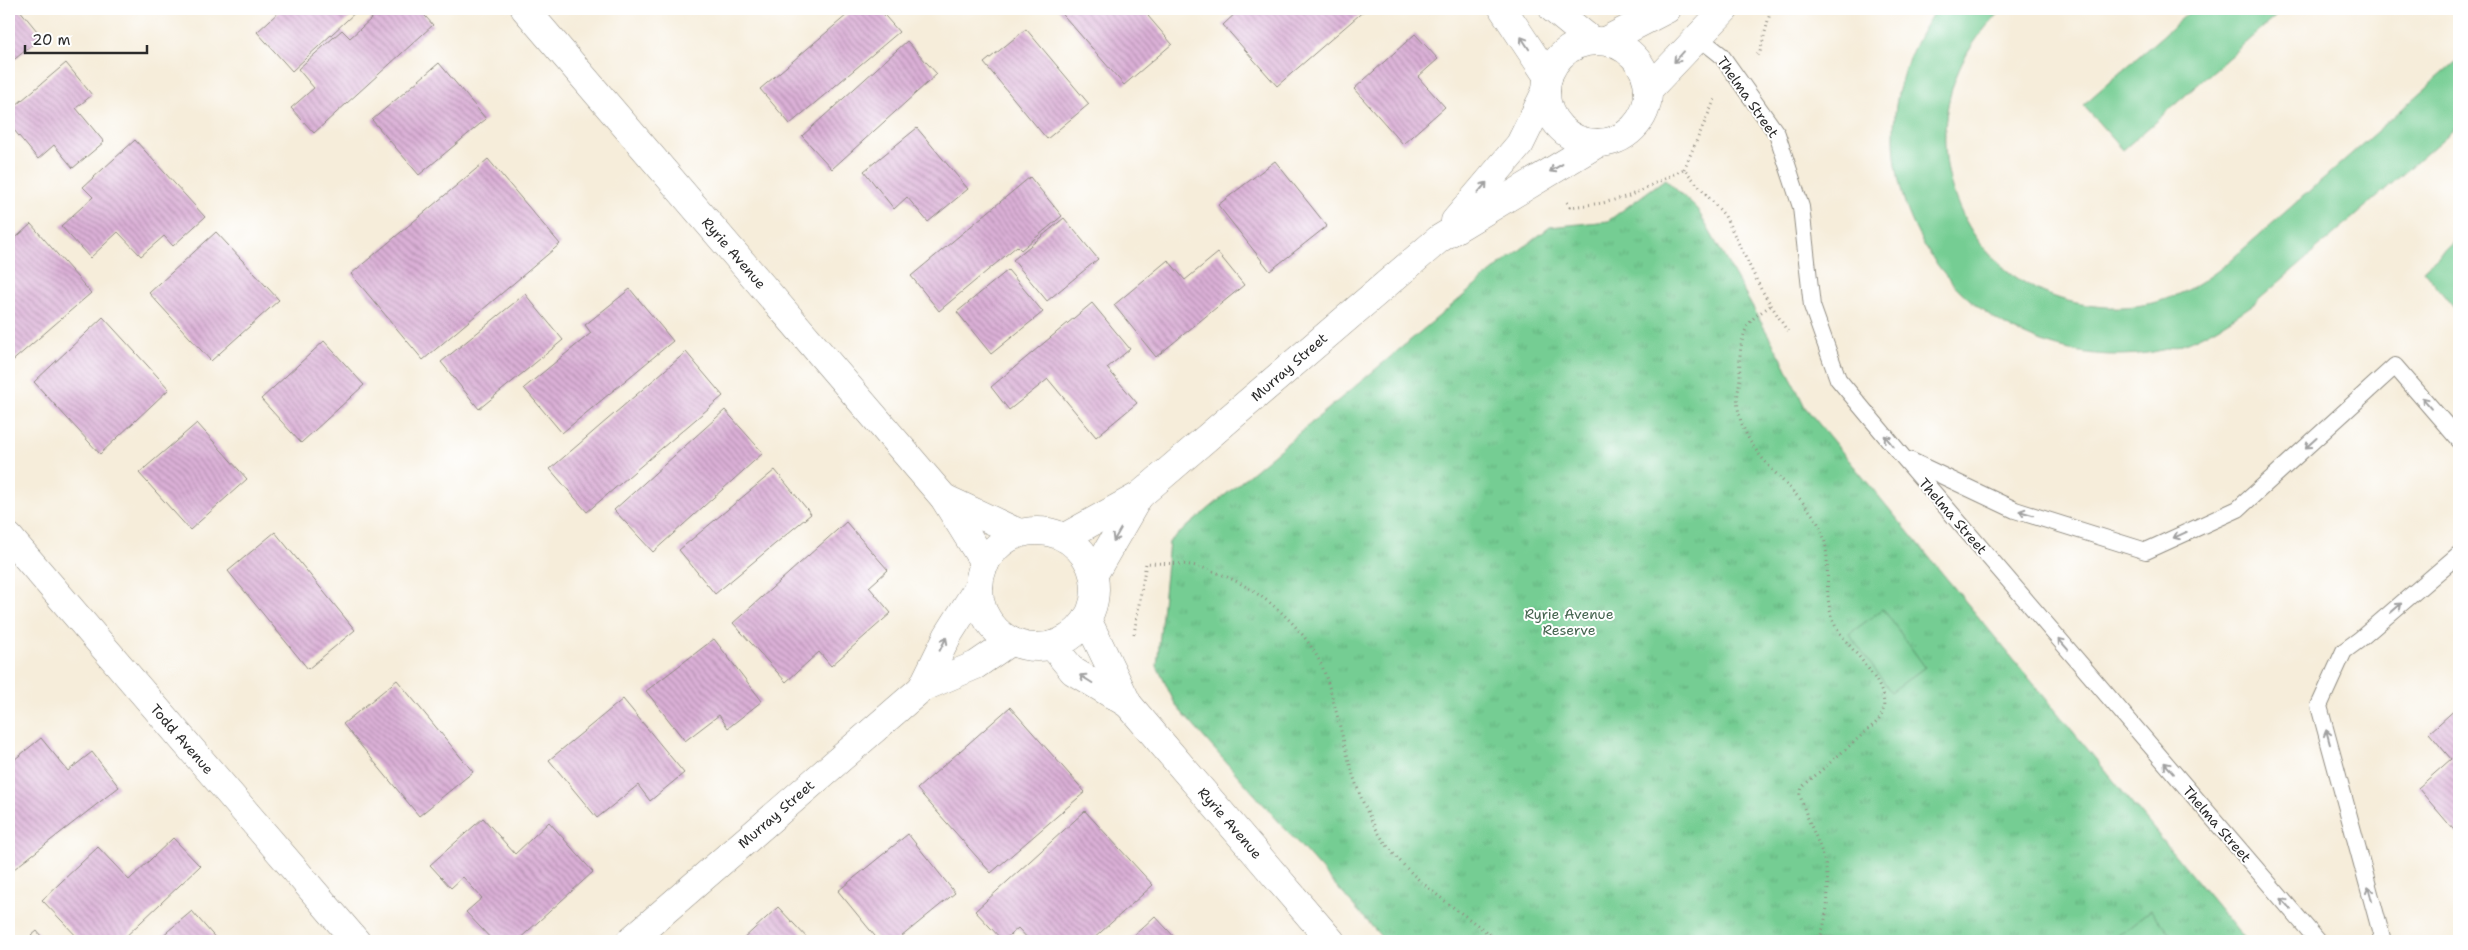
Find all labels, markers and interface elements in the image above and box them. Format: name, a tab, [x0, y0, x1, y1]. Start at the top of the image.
scale bar	[25, 22, 148, 54]
text: 20 m	[32, 30, 71, 50]
one-way arrow	[1520, 37, 1530, 51]
one-way arrow	[1673, 50, 1685, 63]
street label: Thelma Street	[1713, 53, 1783, 141]
one-way arrow	[1550, 164, 1564, 174]
one-way arrow	[1477, 182, 1488, 195]
street label: Ryrie Avenue	[698, 213, 770, 293]
street label: Murray Street	[1247, 329, 1331, 405]
one-way arrow	[2422, 397, 2433, 410]
one-way arrow	[1884, 435, 1895, 448]
one-way arrow	[2305, 437, 2318, 449]
street label: Thelma Street	[1915, 474, 1991, 558]
one-way arrow	[2019, 508, 2035, 518]
one-way arrow	[1111, 527, 1121, 542]
one-way arrow	[2173, 531, 2188, 541]
one-way arrow	[2390, 603, 2403, 614]
park label: Ryrie Avenue Reserve	[1524, 605, 1614, 639]
one-way arrow	[939, 637, 949, 652]
one-way arrow	[2058, 638, 2069, 651]
one-way arrow	[1080, 674, 1094, 684]
street label: Todd Avenue	[147, 700, 217, 778]
one-way arrow	[2322, 730, 2332, 746]
one-way arrow	[2163, 761, 2175, 774]
street label: Murray Street	[734, 776, 818, 852]
street label: Thelma Street	[2179, 782, 2255, 866]
street label: Ryrie Avenue	[1194, 783, 1266, 863]
one-way arrow	[2365, 887, 2375, 903]
one-way arrow	[2281, 898, 2292, 911]

